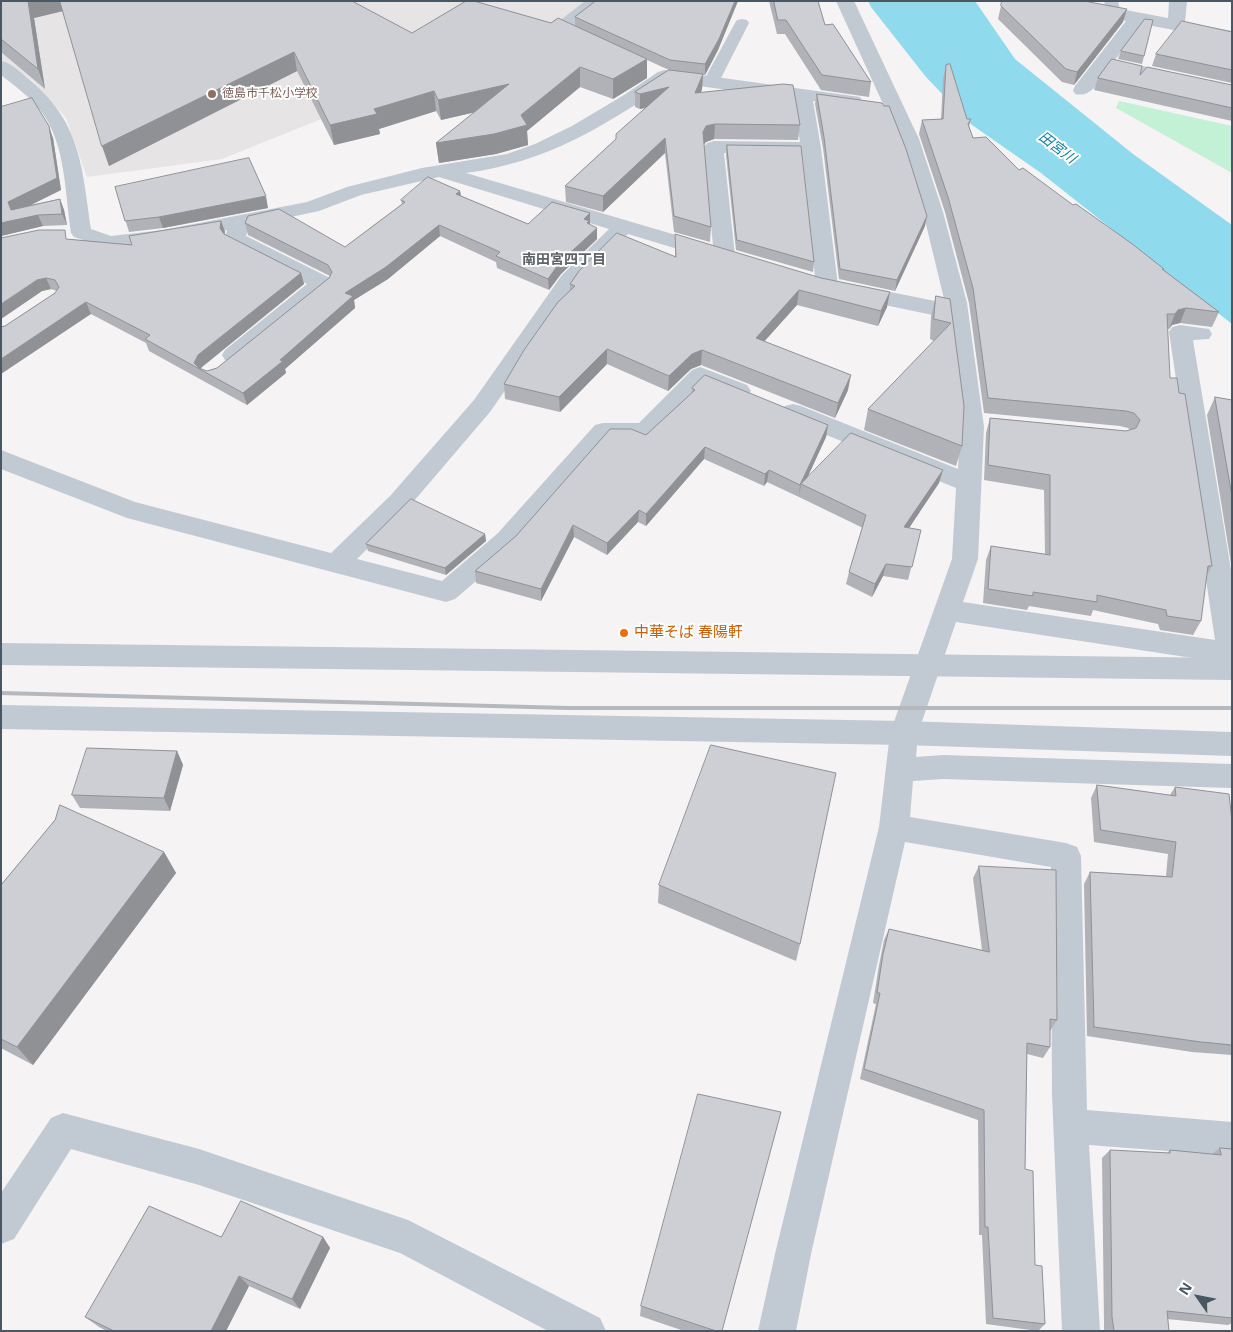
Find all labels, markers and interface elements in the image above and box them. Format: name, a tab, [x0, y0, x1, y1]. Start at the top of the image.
place label: 徳島市千松小学校	[222, 87, 318, 101]
marker: 徳島市千松小学校	[206, 88, 218, 100]
water label: 田宮川	[1035, 129, 1079, 167]
district label: 南田宮四丁目	[522, 252, 606, 268]
place label: 中華そば 春陽軒	[634, 624, 743, 642]
marker: 中華そば 春陽軒	[618, 627, 630, 639]
north arrow	[1173, 1272, 1223, 1322]
text: N	[1174, 1279, 1196, 1299]

